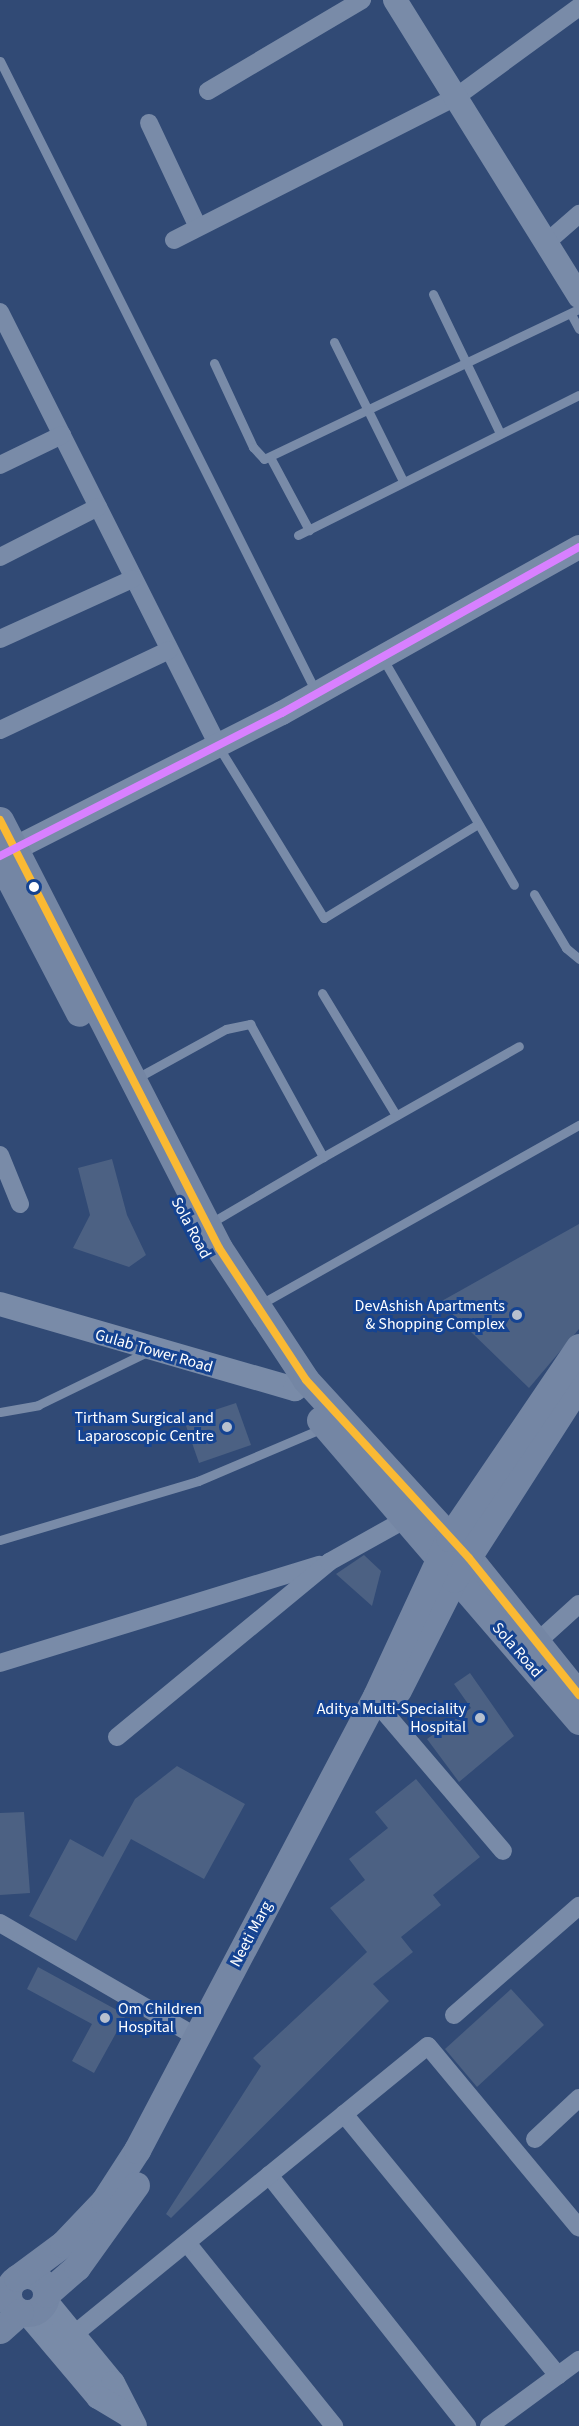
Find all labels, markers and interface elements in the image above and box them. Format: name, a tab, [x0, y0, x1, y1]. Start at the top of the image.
unlabelled marker	[28, 881, 40, 893]
street label: Sola Road	[167, 1194, 215, 1262]
place label: DevAshish Apartments & Shopping Complex	[355, 1296, 505, 1334]
marker: DevAshish Apartments & Shopping Complex	[510, 1308, 524, 1322]
street label: Gulab Tower Road	[93, 1325, 215, 1377]
place label: Tirtham Surgical and Laparoscopic Centre	[74, 1408, 214, 1446]
marker: Tirtham Surgical and Laparoscopic Centre	[218, 1418, 236, 1436]
street label: Sola Road	[488, 1618, 546, 1682]
place label: Aditya Multi-Speciality Hospital	[317, 1699, 466, 1737]
marker: Aditya Multi-Speciality Hospital	[471, 1709, 489, 1727]
street label: Neeti Marg	[226, 1898, 276, 1970]
place label: Om Children Hospital	[118, 1999, 202, 2037]
marker: Om Children Hospital	[96, 2009, 114, 2027]

